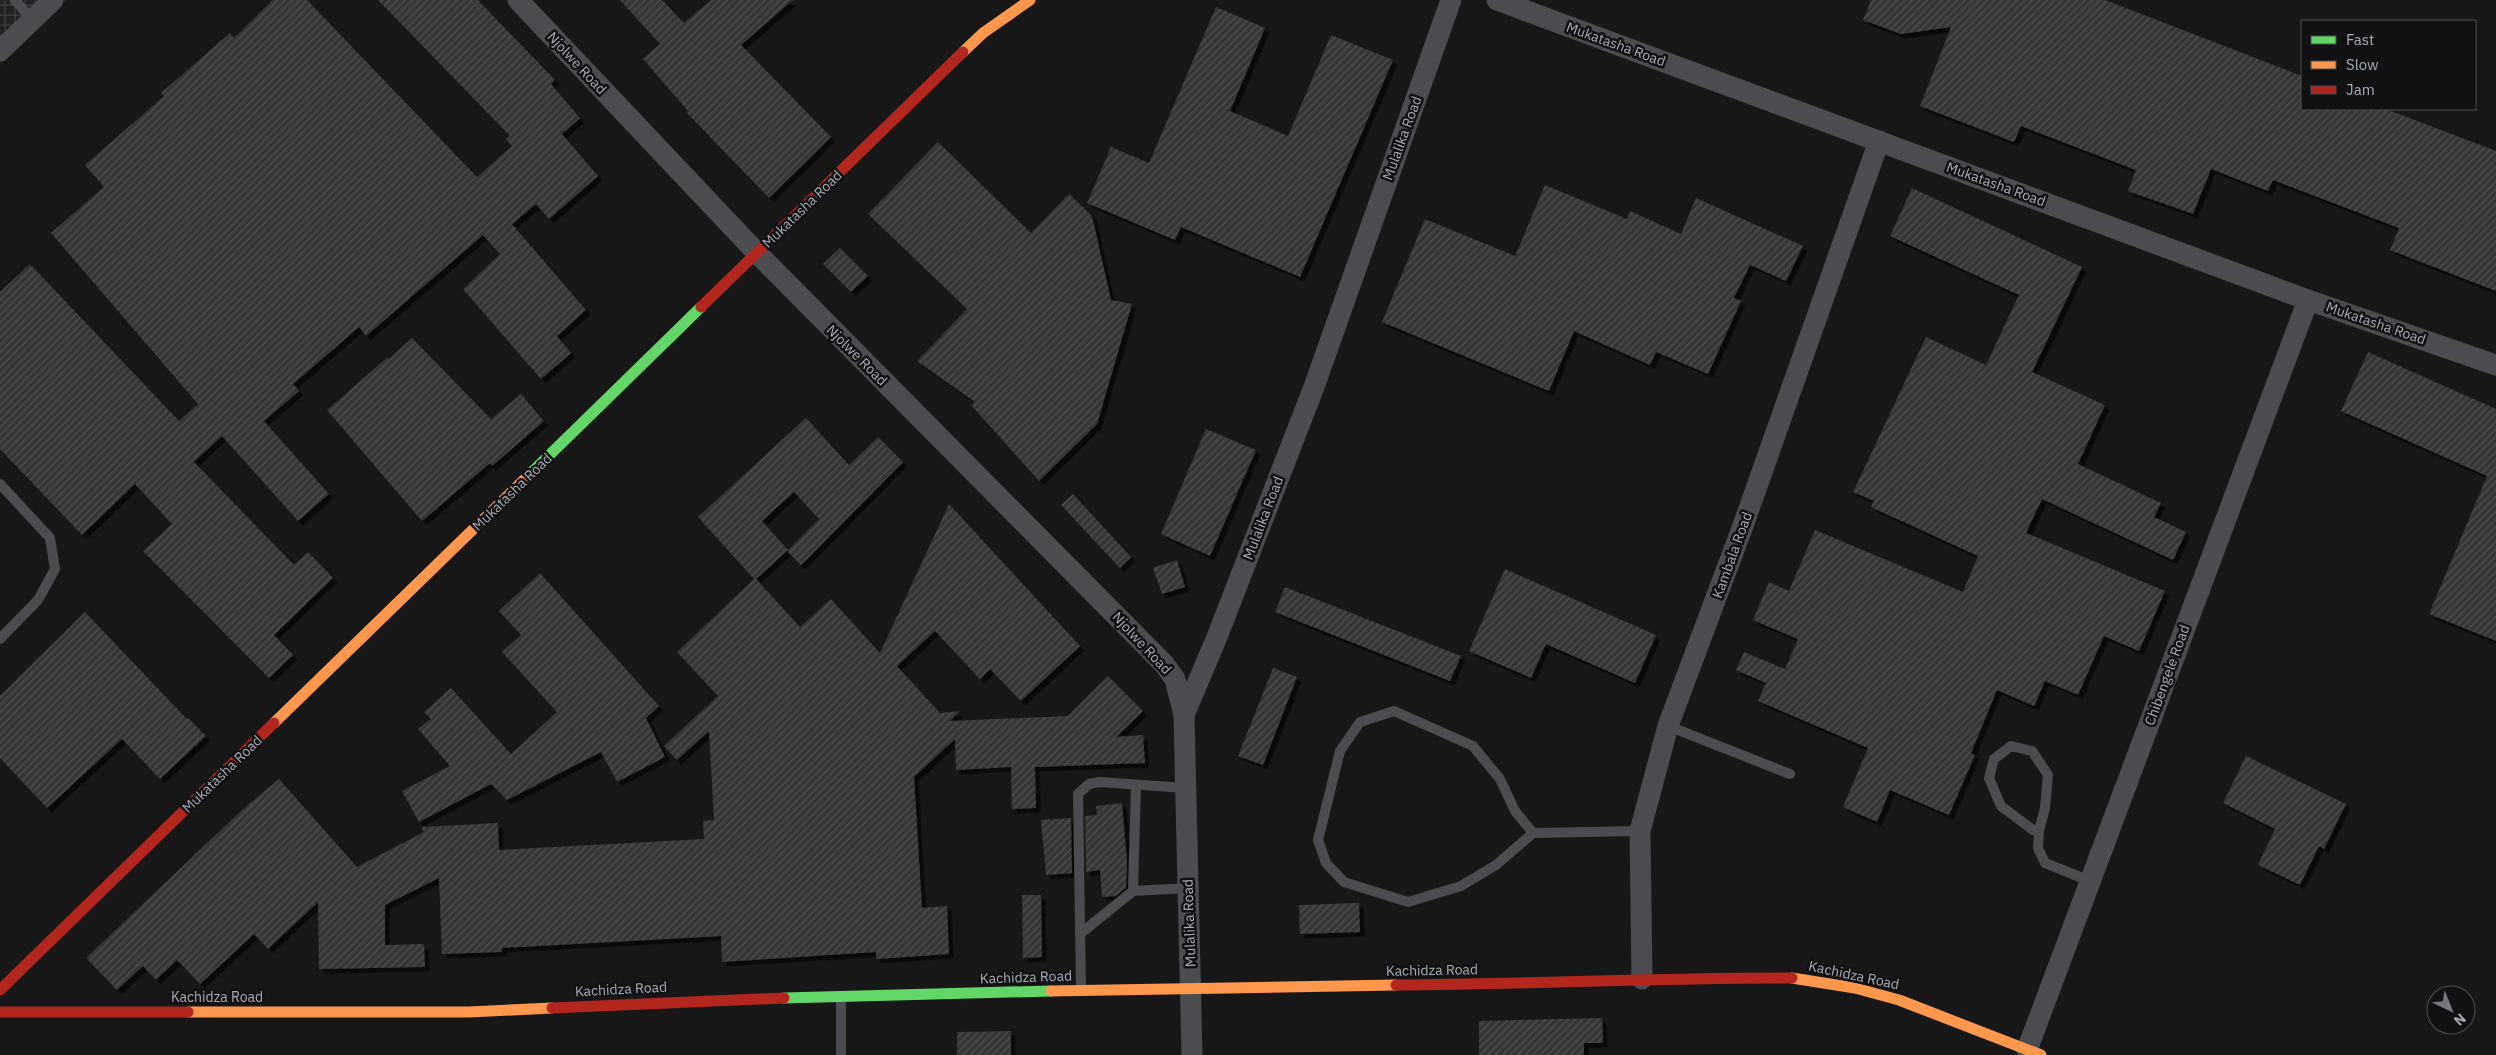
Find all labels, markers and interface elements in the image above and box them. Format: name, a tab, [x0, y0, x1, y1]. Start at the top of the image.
street label: Mukatasha Road	[1564, 18, 1668, 70]
legend	[2301, 20, 2476, 110]
street label: Njolwe Road	[544, 28, 610, 98]
text: Fast	[2346, 30, 2374, 49]
text: Slow	[2346, 55, 2379, 74]
text: Jam	[2346, 80, 2375, 99]
street label: Mulalika Road	[1378, 93, 1426, 183]
street label: Mukatasha Road	[1944, 158, 2048, 210]
street label: Mukatasha Road	[758, 166, 846, 252]
street label: Mukatasha Road	[2324, 298, 2428, 348]
street label: Njolwe Road	[823, 321, 891, 389]
street label: Mukatasha Road	[468, 449, 556, 535]
street label: Mulalika Road	[1239, 474, 1287, 562]
street label: Kambala Road	[1708, 509, 1756, 601]
street label: Njolwe Road	[1109, 608, 1175, 678]
street label: Chibengele Road	[2140, 622, 2194, 728]
street label: Mukatasha Road	[178, 731, 266, 817]
street label: Mulalika Road	[1178, 879, 1200, 967]
street label: Kachidza Road	[1807, 957, 1901, 993]
street label: Kachidza Road	[1386, 960, 1478, 980]
street label: Kachidza Road	[980, 966, 1072, 988]
street label: Kachidza Road	[574, 978, 668, 1000]
north arrow	[2426, 985, 2476, 1035]
street label: Kachidza Road	[171, 988, 263, 1006]
text: N	[2450, 1009, 2470, 1030]

